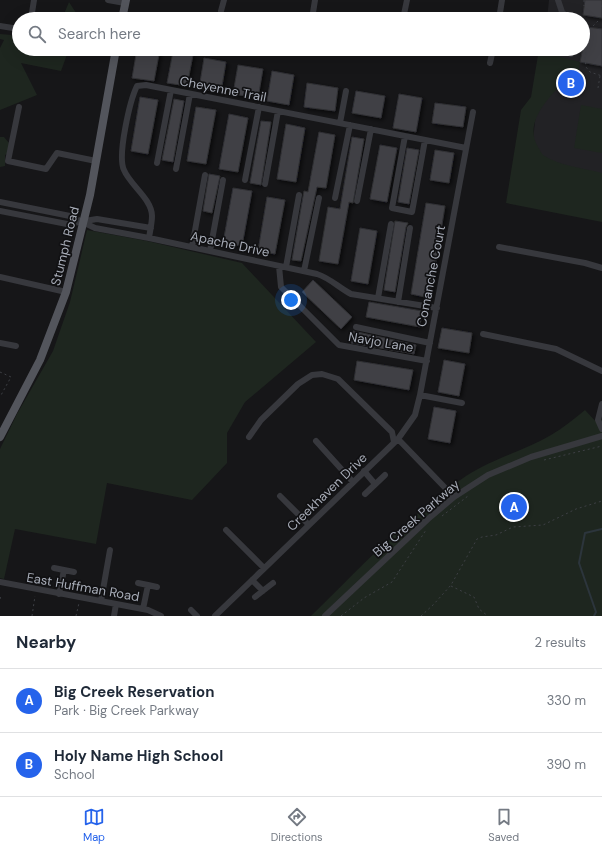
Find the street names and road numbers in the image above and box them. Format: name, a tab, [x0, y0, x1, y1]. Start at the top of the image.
street label: Cheyenne Trail	[178, 72, 268, 106]
street label: Stumph Road	[47, 205, 83, 287]
street label: Comanche Court	[413, 224, 449, 328]
street label: Apache Drive	[189, 227, 271, 261]
street label: Navjo Lane	[347, 328, 415, 356]
street label: Creekhaven Drive	[283, 449, 371, 535]
street label: Big Creek Parkway	[369, 476, 463, 560]
street label: East Huffman Road	[25, 569, 141, 605]

